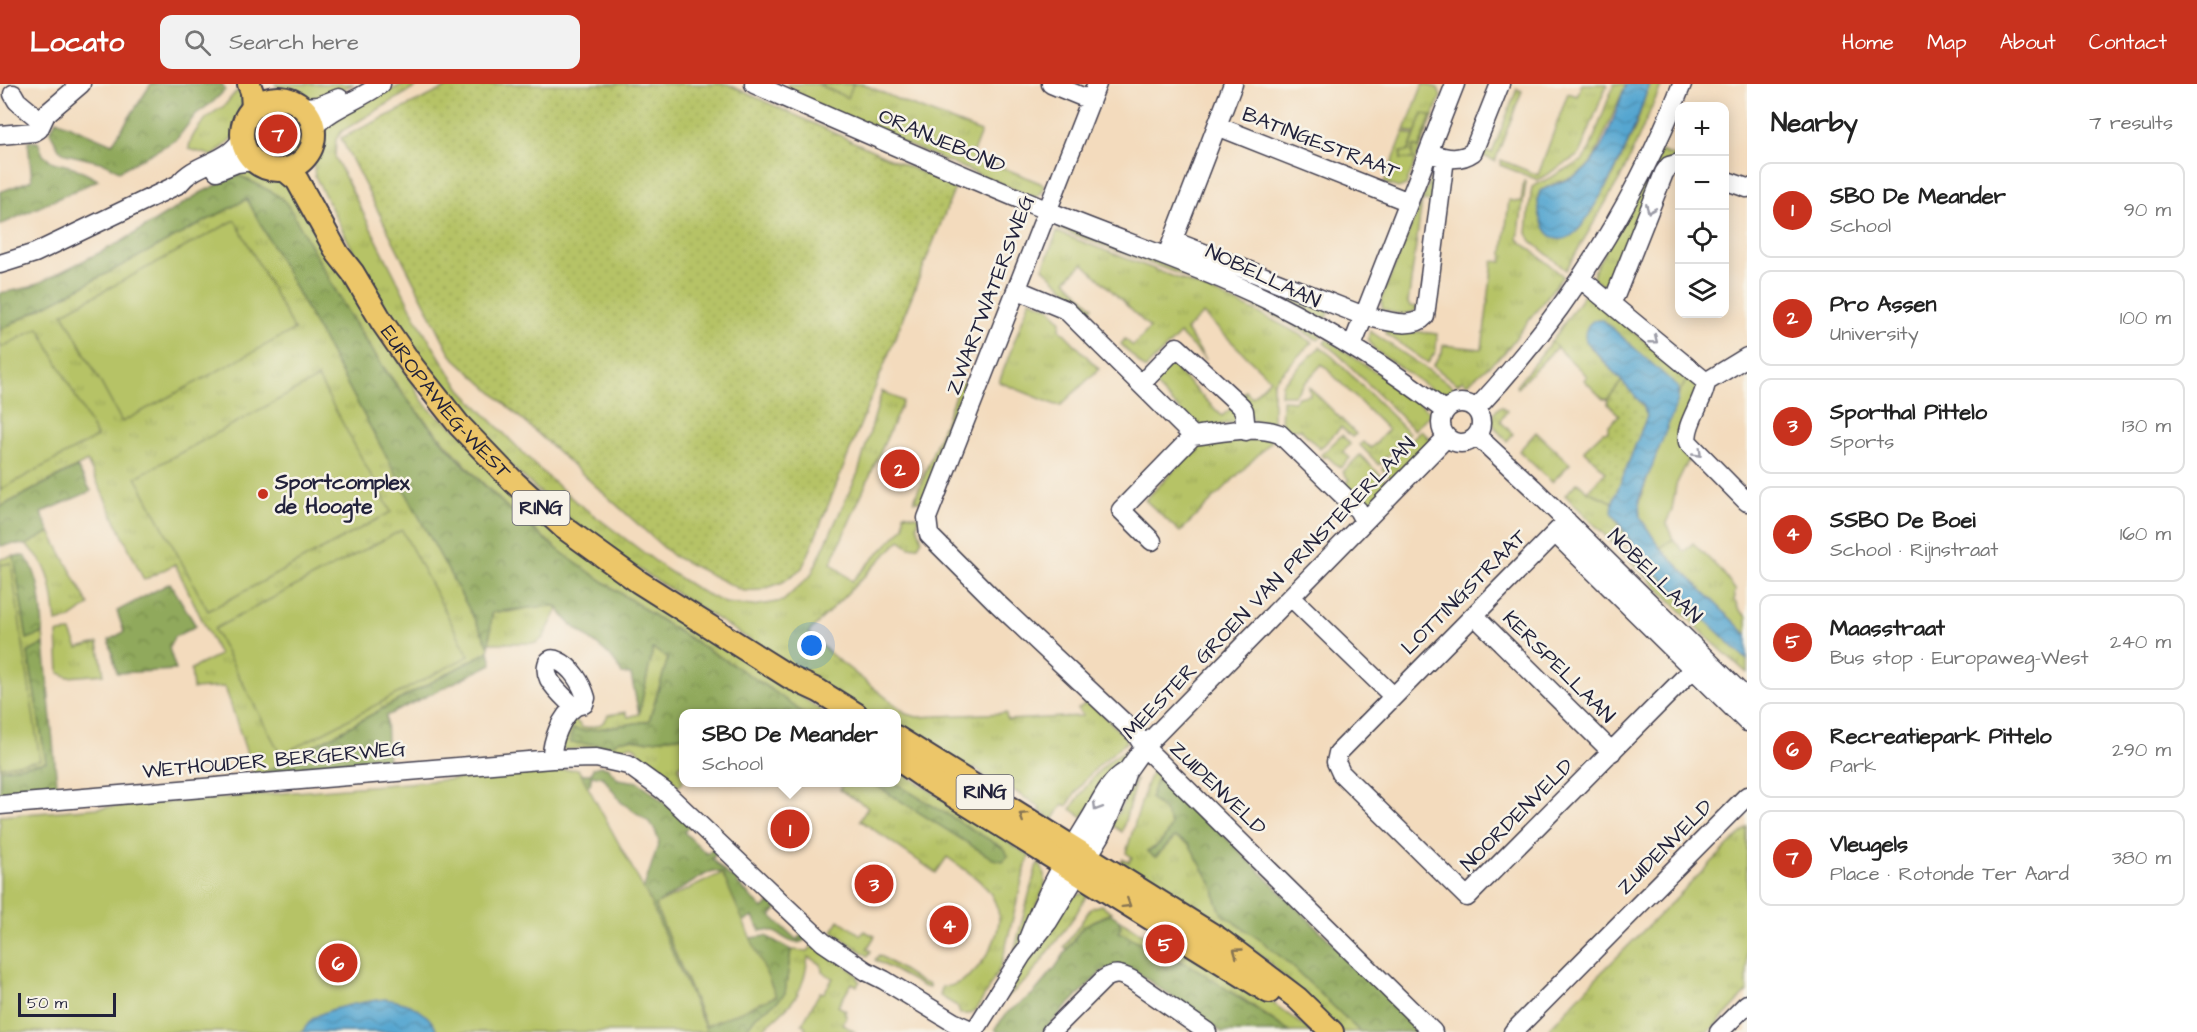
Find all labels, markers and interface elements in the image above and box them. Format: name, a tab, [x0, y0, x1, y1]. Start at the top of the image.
search box	[160, 15, 580, 69]
text: Locato	[30, 23, 124, 62]
icon: search	[181, 26, 214, 59]
text: Search here	[229, 27, 359, 58]
text: Home	[1842, 28, 1894, 57]
text: Map	[1927, 28, 1967, 57]
text: About	[2000, 28, 2056, 57]
text: Contact	[2089, 28, 2167, 57]
street label: BATINGESTRAAT	[1238, 100, 1405, 187]
street label: ORANJEBOND	[874, 101, 1010, 181]
map controls	[1675, 102, 1729, 318]
button: +	[1675, 102, 1729, 156]
text: Nearby	[1771, 105, 1858, 141]
text: 7 results	[2089, 109, 2173, 137]
pin: 7	[258, 112, 298, 156]
button: −	[1675, 156, 1729, 210]
text: SBO De Meander	[1830, 181, 2006, 212]
street label: ZWARTWATERSWEG	[939, 191, 1042, 399]
text: 1	[1791, 196, 1794, 224]
text: 90 m	[2123, 196, 2171, 224]
one-way arrow	[1645, 203, 1657, 214]
button: locate	[1675, 210, 1729, 264]
text: School	[1830, 212, 1891, 240]
street label: NOBELLAAN	[1201, 237, 1325, 315]
button: layers	[1675, 264, 1729, 318]
text: Pro Assen	[1830, 289, 1936, 320]
text: 2	[1787, 304, 1798, 332]
text: 100 m	[2120, 304, 2171, 332]
street label: EUROPAWEG-WEST	[374, 319, 519, 486]
text: University	[1830, 320, 1919, 348]
one-way arrow	[1647, 332, 1658, 343]
text: Sporthal Pittelo	[1830, 397, 1987, 428]
text: 3	[1787, 412, 1798, 440]
text: 130 m	[2122, 412, 2171, 440]
text: Sports	[1830, 428, 1894, 456]
street label: MEESTER GROEN VAN PRINSTERERLAAN	[1116, 430, 1422, 746]
pin: 2	[880, 446, 920, 492]
one-way arrow	[1691, 446, 1702, 457]
place label: Sportcomplex de Hoogte	[274, 468, 411, 523]
marker: Sportcomplex de Hoogte	[256, 487, 270, 501]
road number: RING	[512, 491, 570, 525]
text: SSBO De Boei	[1830, 505, 1976, 536]
text: 4	[1786, 520, 1799, 548]
text: 160 m	[2120, 520, 2171, 548]
street label: LOTTINGSTRAAT	[1395, 522, 1534, 661]
street label: NOBELLAAN	[1601, 522, 1709, 630]
text: School · Rijnstraat	[1830, 536, 1998, 564]
street label: KERSPELLAAN	[1496, 604, 1622, 730]
text: Maasstraat	[1830, 613, 1945, 644]
text: 5	[1785, 628, 1800, 656]
text: 240 m	[2110, 628, 2171, 656]
your location	[797, 631, 826, 660]
text: Bus stop · Europaweg-West	[1830, 644, 2089, 672]
popup	[679, 709, 901, 787]
text: SBO De Meander	[702, 719, 878, 750]
text: Recreatiepark Pittelo	[1830, 721, 2052, 752]
street label: WETHOUDER BERGERWEG	[141, 734, 407, 786]
street label: ZUIDENVELD	[1163, 734, 1273, 842]
text: 6	[1786, 736, 1799, 764]
text: 290 m	[2112, 736, 2171, 764]
text: School	[702, 750, 763, 778]
street label: NOORDENVELD	[1454, 752, 1580, 878]
text: Park	[1830, 752, 1876, 780]
road number: RING	[956, 775, 1014, 809]
street label: ZUIDENVELD	[1611, 792, 1720, 901]
one-way arrow	[1093, 801, 1105, 811]
pin: 1	[770, 806, 810, 852]
one-way arrow	[1019, 813, 1030, 824]
text: Vleugels	[1830, 829, 1908, 860]
text: 7	[1786, 844, 1799, 872]
text: 380 m	[2112, 844, 2171, 872]
text: Place · Rotonde Ter Aard	[1830, 860, 2069, 888]
pin: 3	[854, 862, 894, 906]
one-way arrow	[1121, 897, 1131, 909]
pin: 4	[930, 902, 968, 948]
pin: 5	[1146, 922, 1184, 966]
pin: 6	[318, 940, 358, 986]
one-way arrow	[1233, 949, 1244, 960]
scale bar	[18, 990, 116, 1018]
text: 50 m	[27, 992, 67, 1014]

